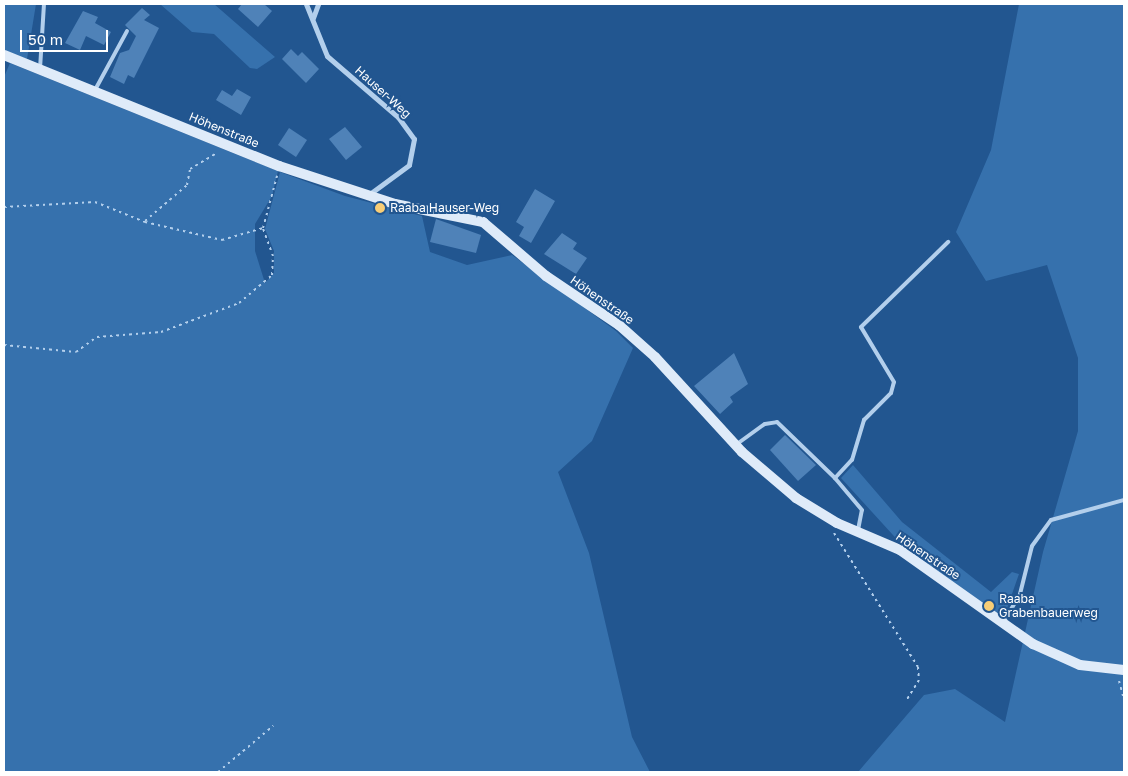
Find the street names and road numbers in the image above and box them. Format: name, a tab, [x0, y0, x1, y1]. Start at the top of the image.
street label: Hauser-Weg	[352, 63, 414, 121]
street label: Höhenstraße	[187, 109, 261, 151]
street label: Höhenstraße	[567, 273, 637, 327]
street label: Höhenstraße	[893, 529, 963, 583]

